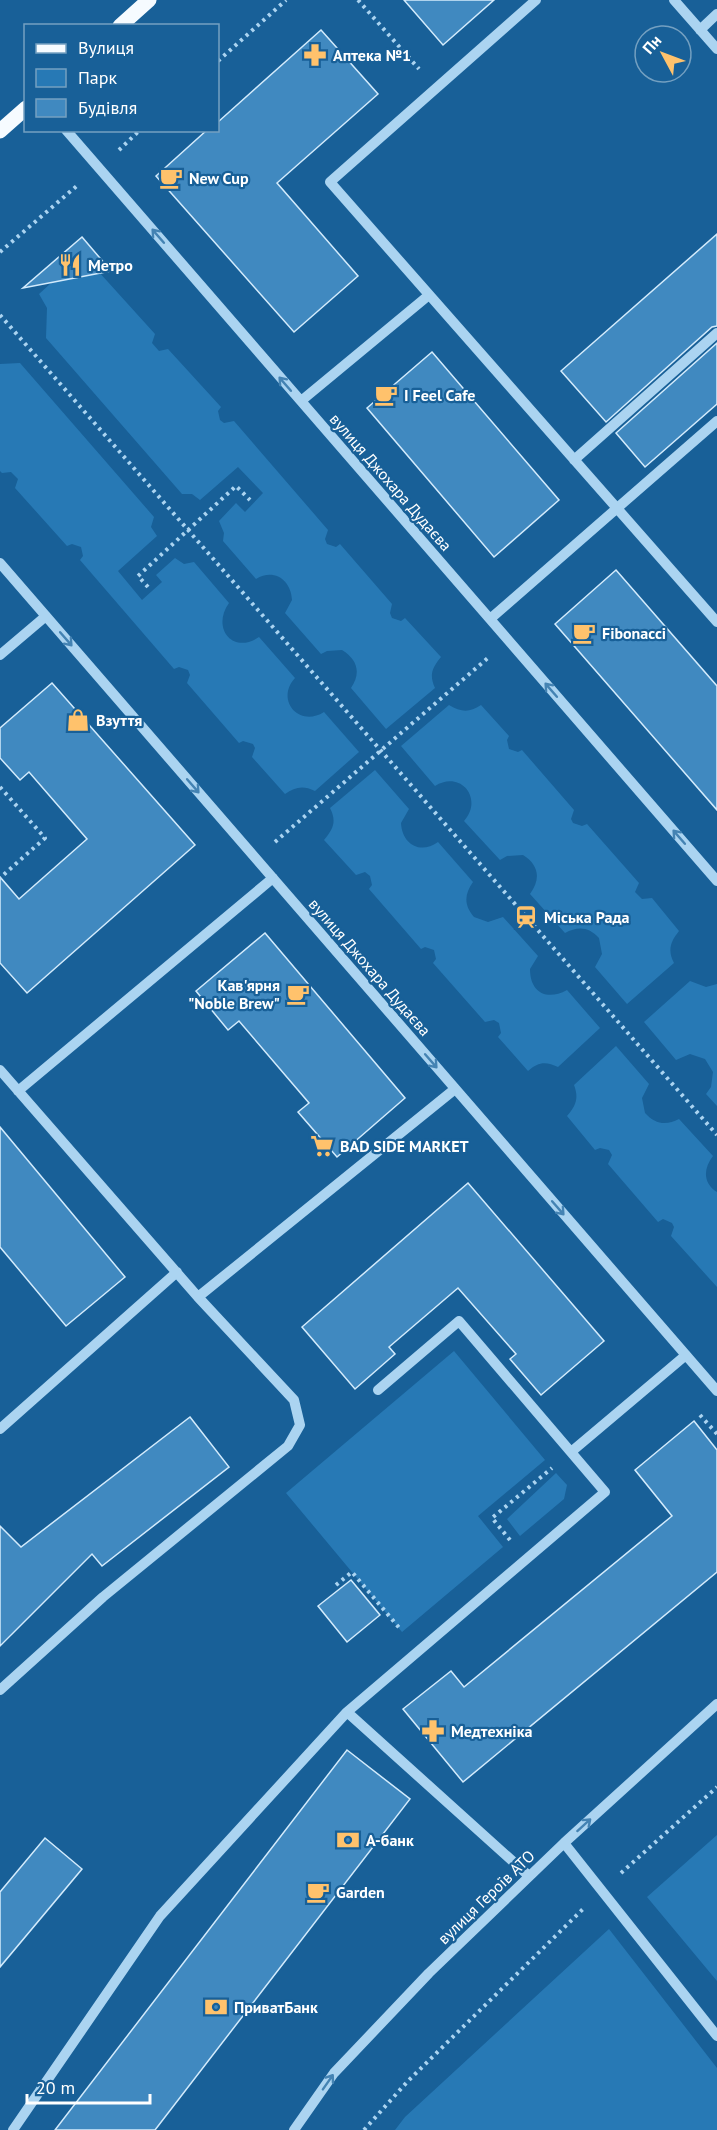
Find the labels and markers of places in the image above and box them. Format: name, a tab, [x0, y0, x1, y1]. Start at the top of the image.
pharmacy icon: Аптека №1	[302, 42, 328, 68]
place label: Аптека №1	[333, 45, 411, 65]
cafe icon: New Cup	[158, 165, 184, 191]
place label: New Cup	[189, 168, 249, 188]
restaurant icon: Метро	[57, 252, 83, 278]
place label: Метро	[88, 255, 133, 275]
cafe icon: I Feel Cafe	[373, 382, 399, 408]
place label: I Feel Cafe	[404, 385, 475, 405]
cafe icon: Fibonacci	[571, 620, 597, 646]
place label: Fibonacci	[602, 623, 666, 643]
shop icon: Взуття	[65, 707, 91, 733]
place label: Взуття	[96, 710, 142, 730]
station icon: Міська Рада	[513, 904, 539, 930]
place label: Міська Рада	[544, 907, 629, 927]
place label: Кав'ярня "Noble Brew"	[188, 975, 280, 1013]
cafe icon: Кав'ярня "Noble Brew"	[285, 981, 311, 1007]
supermarket icon: BAD SIDE MARKET	[309, 1133, 335, 1159]
place label: BAD SIDE MARKET	[340, 1136, 469, 1156]
pharmacy icon: Медтехніка	[420, 1718, 446, 1744]
place label: Медтехніка	[451, 1721, 532, 1741]
bank icon: А-банк	[335, 1827, 361, 1853]
place label: А-банк	[366, 1830, 414, 1850]
cafe icon: Garden	[305, 1879, 331, 1905]
place label: Garden	[336, 1882, 385, 1902]
bank icon: ПриватБанк	[203, 1994, 229, 2020]
place label: ПриватБанк	[234, 1997, 318, 2017]

